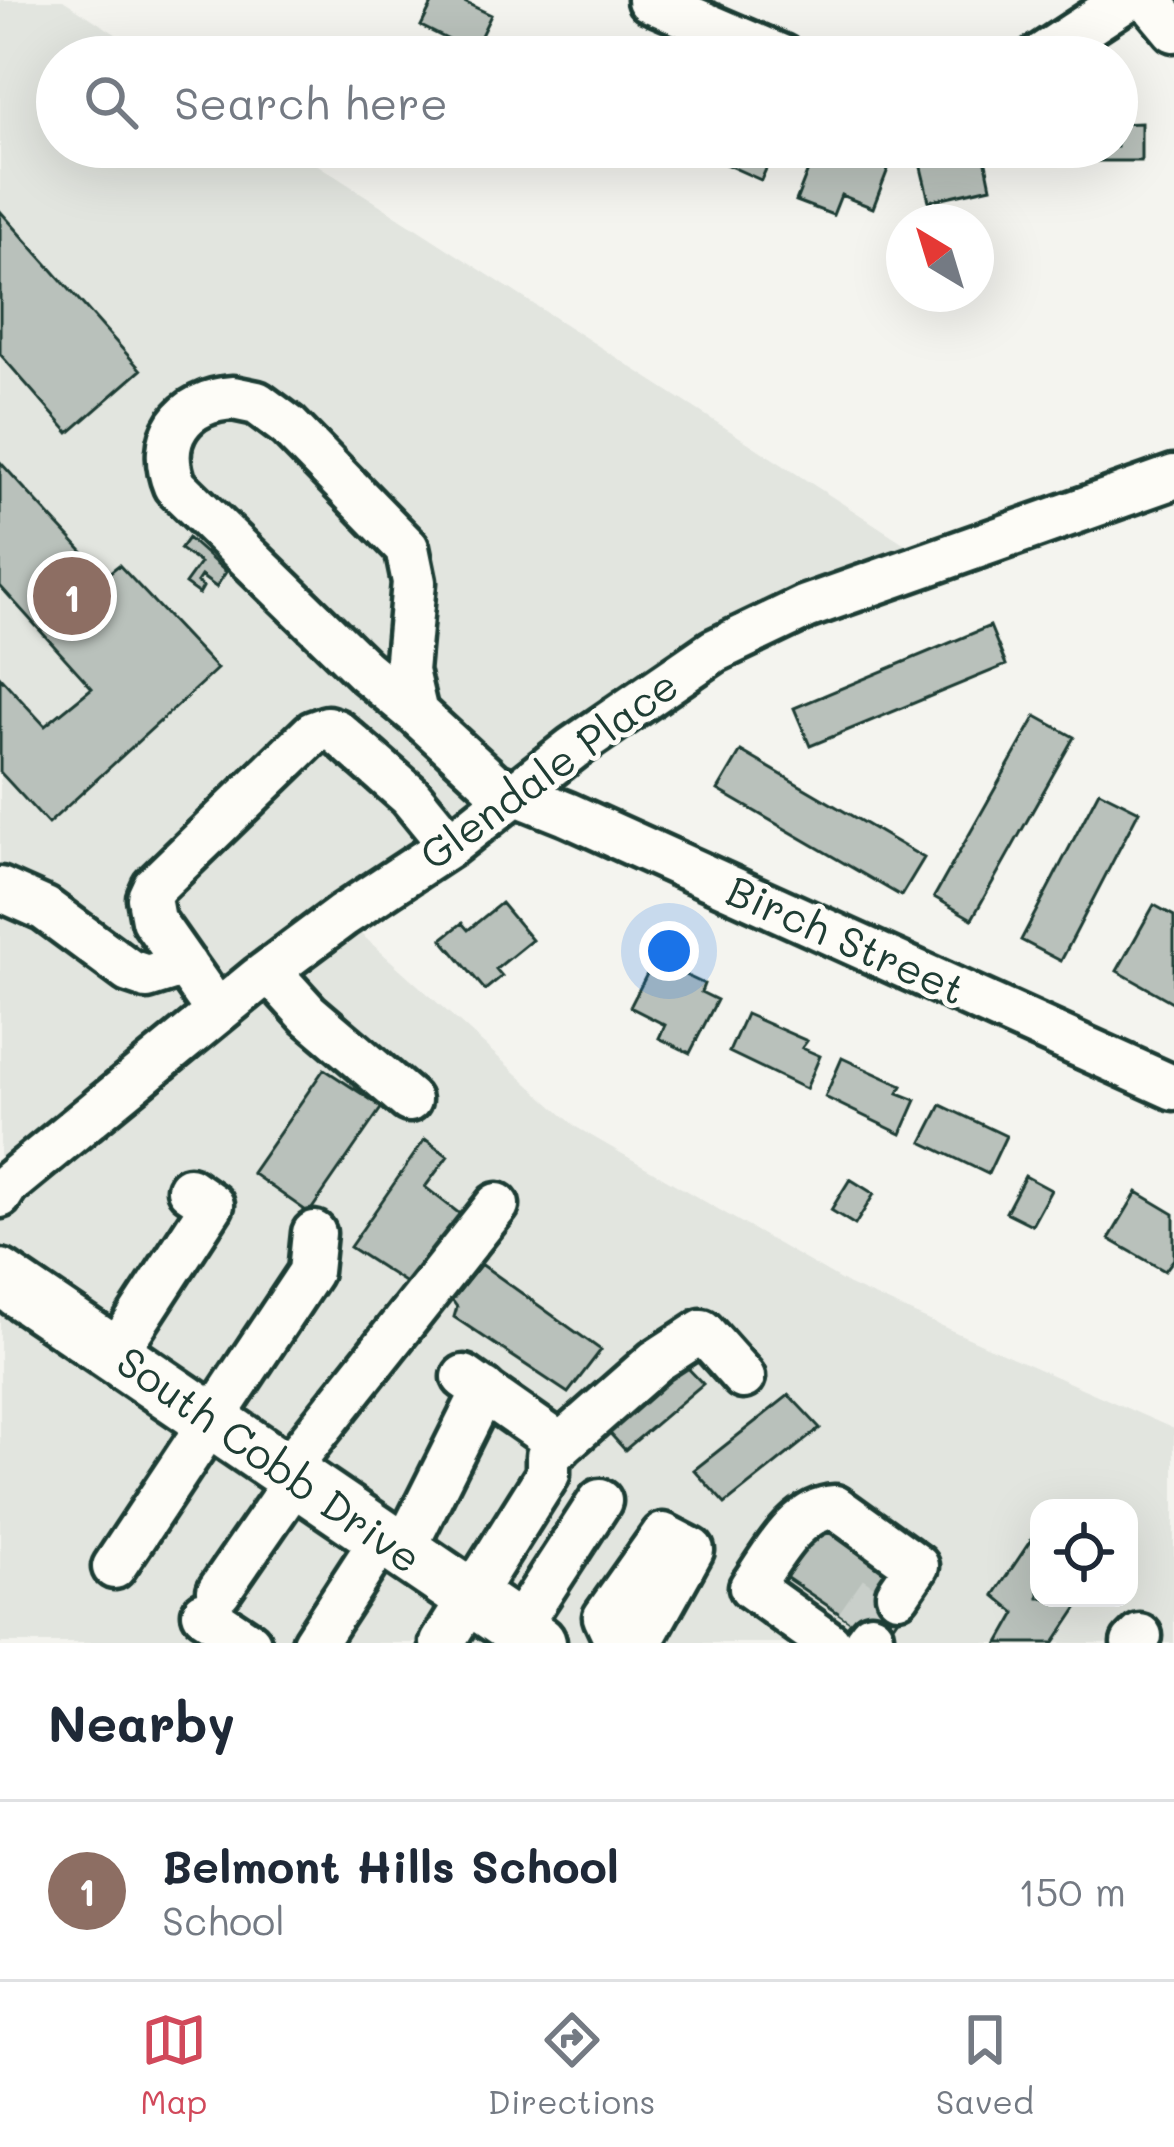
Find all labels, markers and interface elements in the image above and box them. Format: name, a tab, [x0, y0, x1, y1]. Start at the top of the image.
search box	[36, 36, 1138, 168]
icon: search	[78, 69, 144, 135]
text: Search here	[174, 73, 448, 131]
north arrow	[886, 204, 994, 312]
pin: 1	[33, 551, 111, 641]
street label: Glendale Place	[408, 656, 688, 881]
street label: Birch Street	[719, 862, 975, 1016]
your location	[639, 921, 699, 981]
street label: South Cobb Drive	[107, 1333, 433, 1585]
map controls	[1030, 1499, 1138, 1607]
button: locate	[1030, 1499, 1138, 1607]
text: Nearby	[48, 1688, 235, 1755]
text: Belmont Hills School	[162, 1836, 619, 1894]
text: 1	[78, 1865, 96, 1916]
text: 150 m	[1018, 1865, 1126, 1916]
text: School	[162, 1894, 285, 1945]
tab: Map	[140, 2007, 207, 2122]
tab: Directions	[488, 2007, 655, 2122]
tab: Saved	[936, 2007, 1034, 2122]

